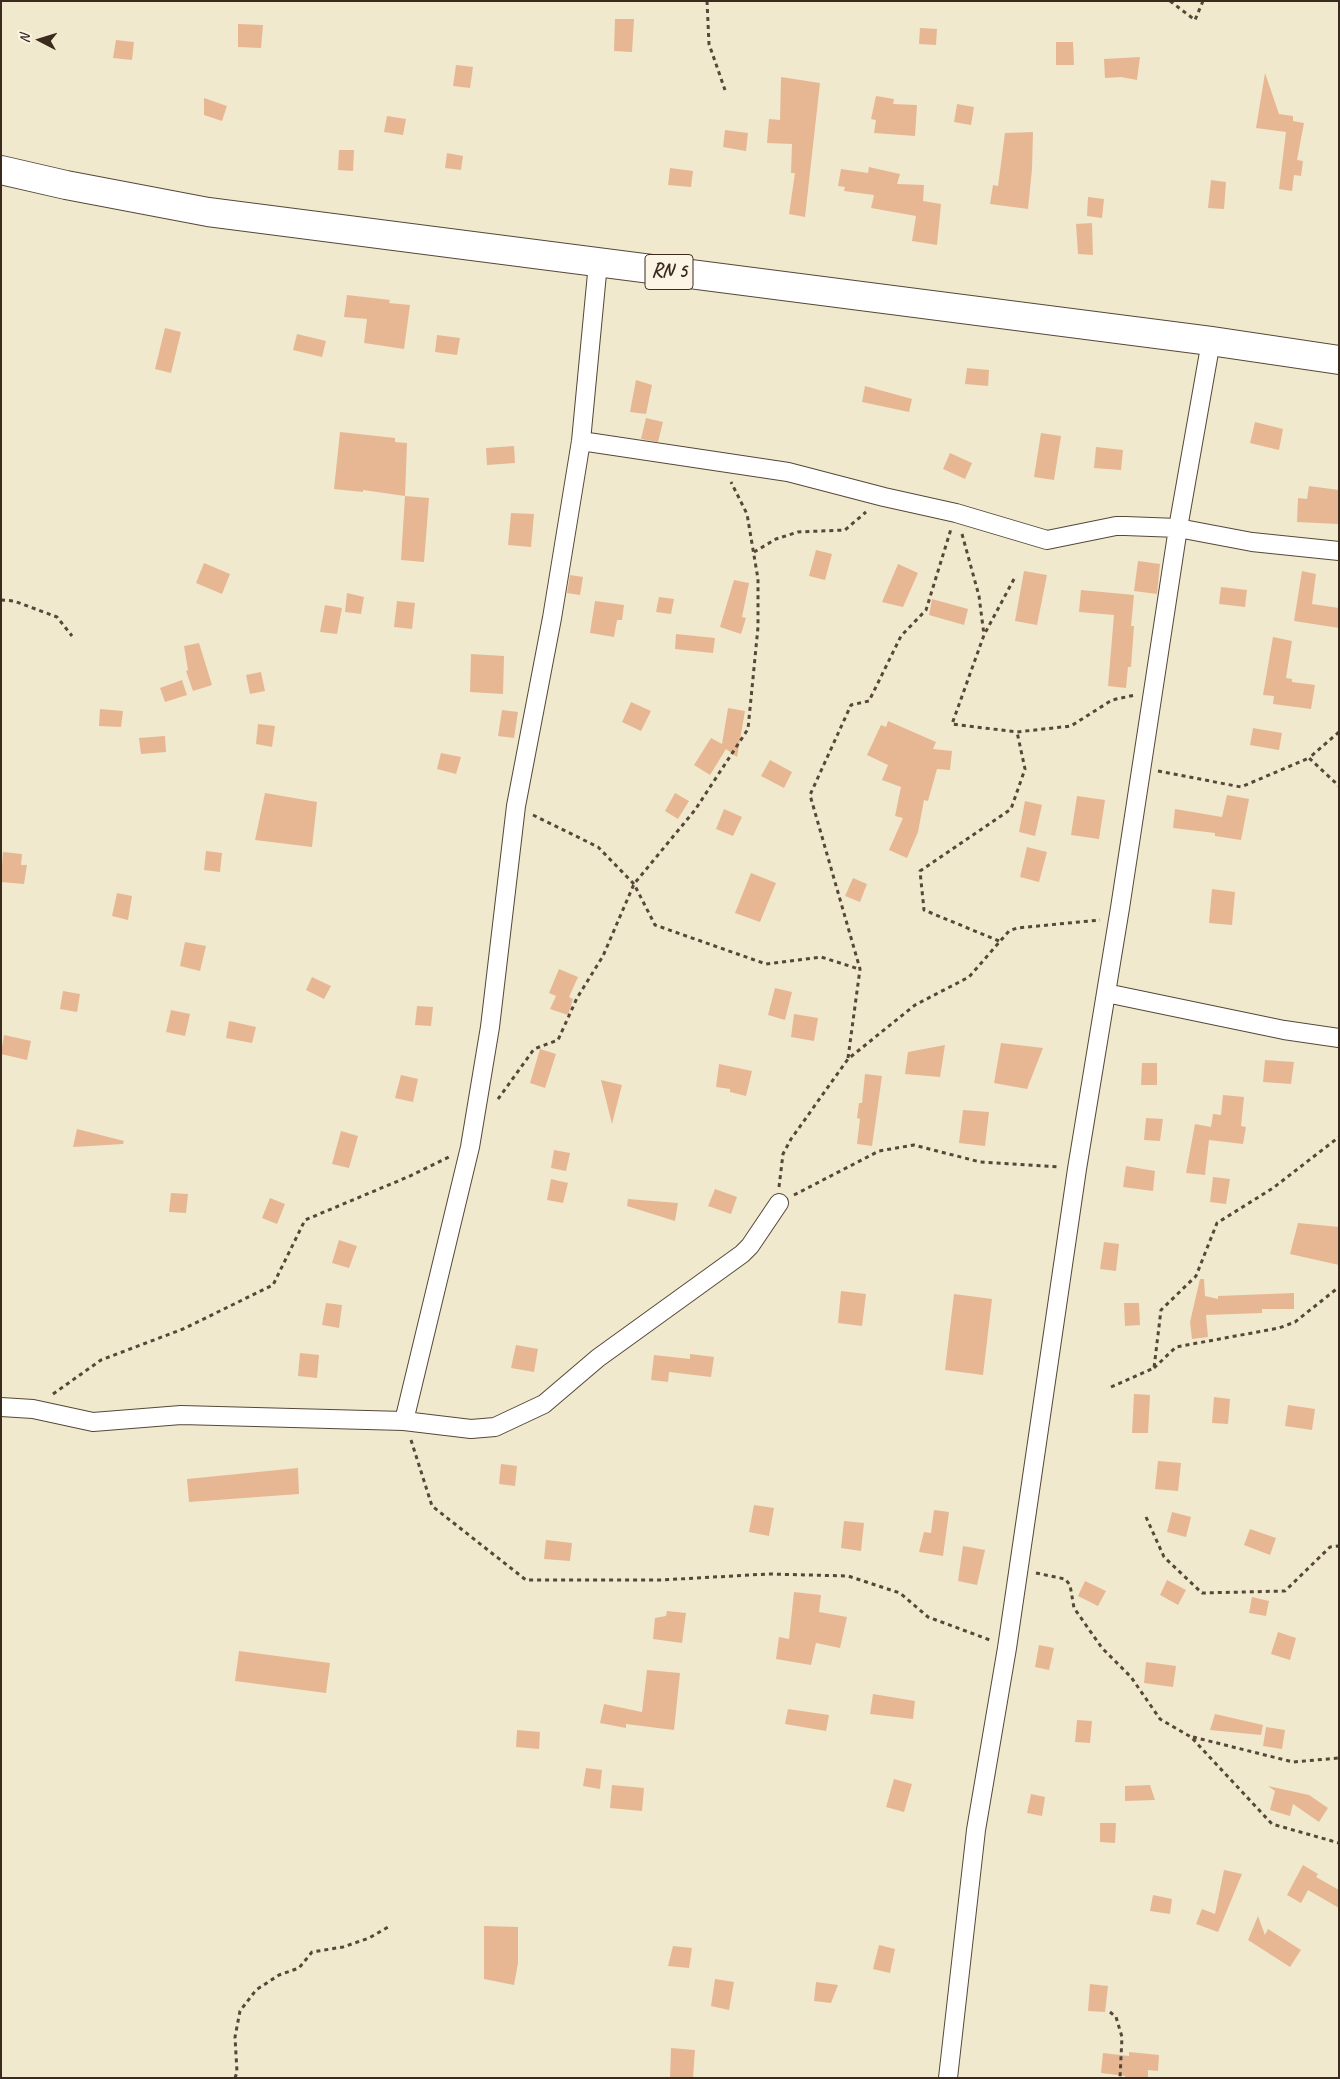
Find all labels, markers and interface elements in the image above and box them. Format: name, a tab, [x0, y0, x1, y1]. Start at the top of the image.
north arrow	[15, 15, 65, 65]
text: N	[16, 34, 33, 44]
road number: RN 5	[645, 254, 693, 290]

